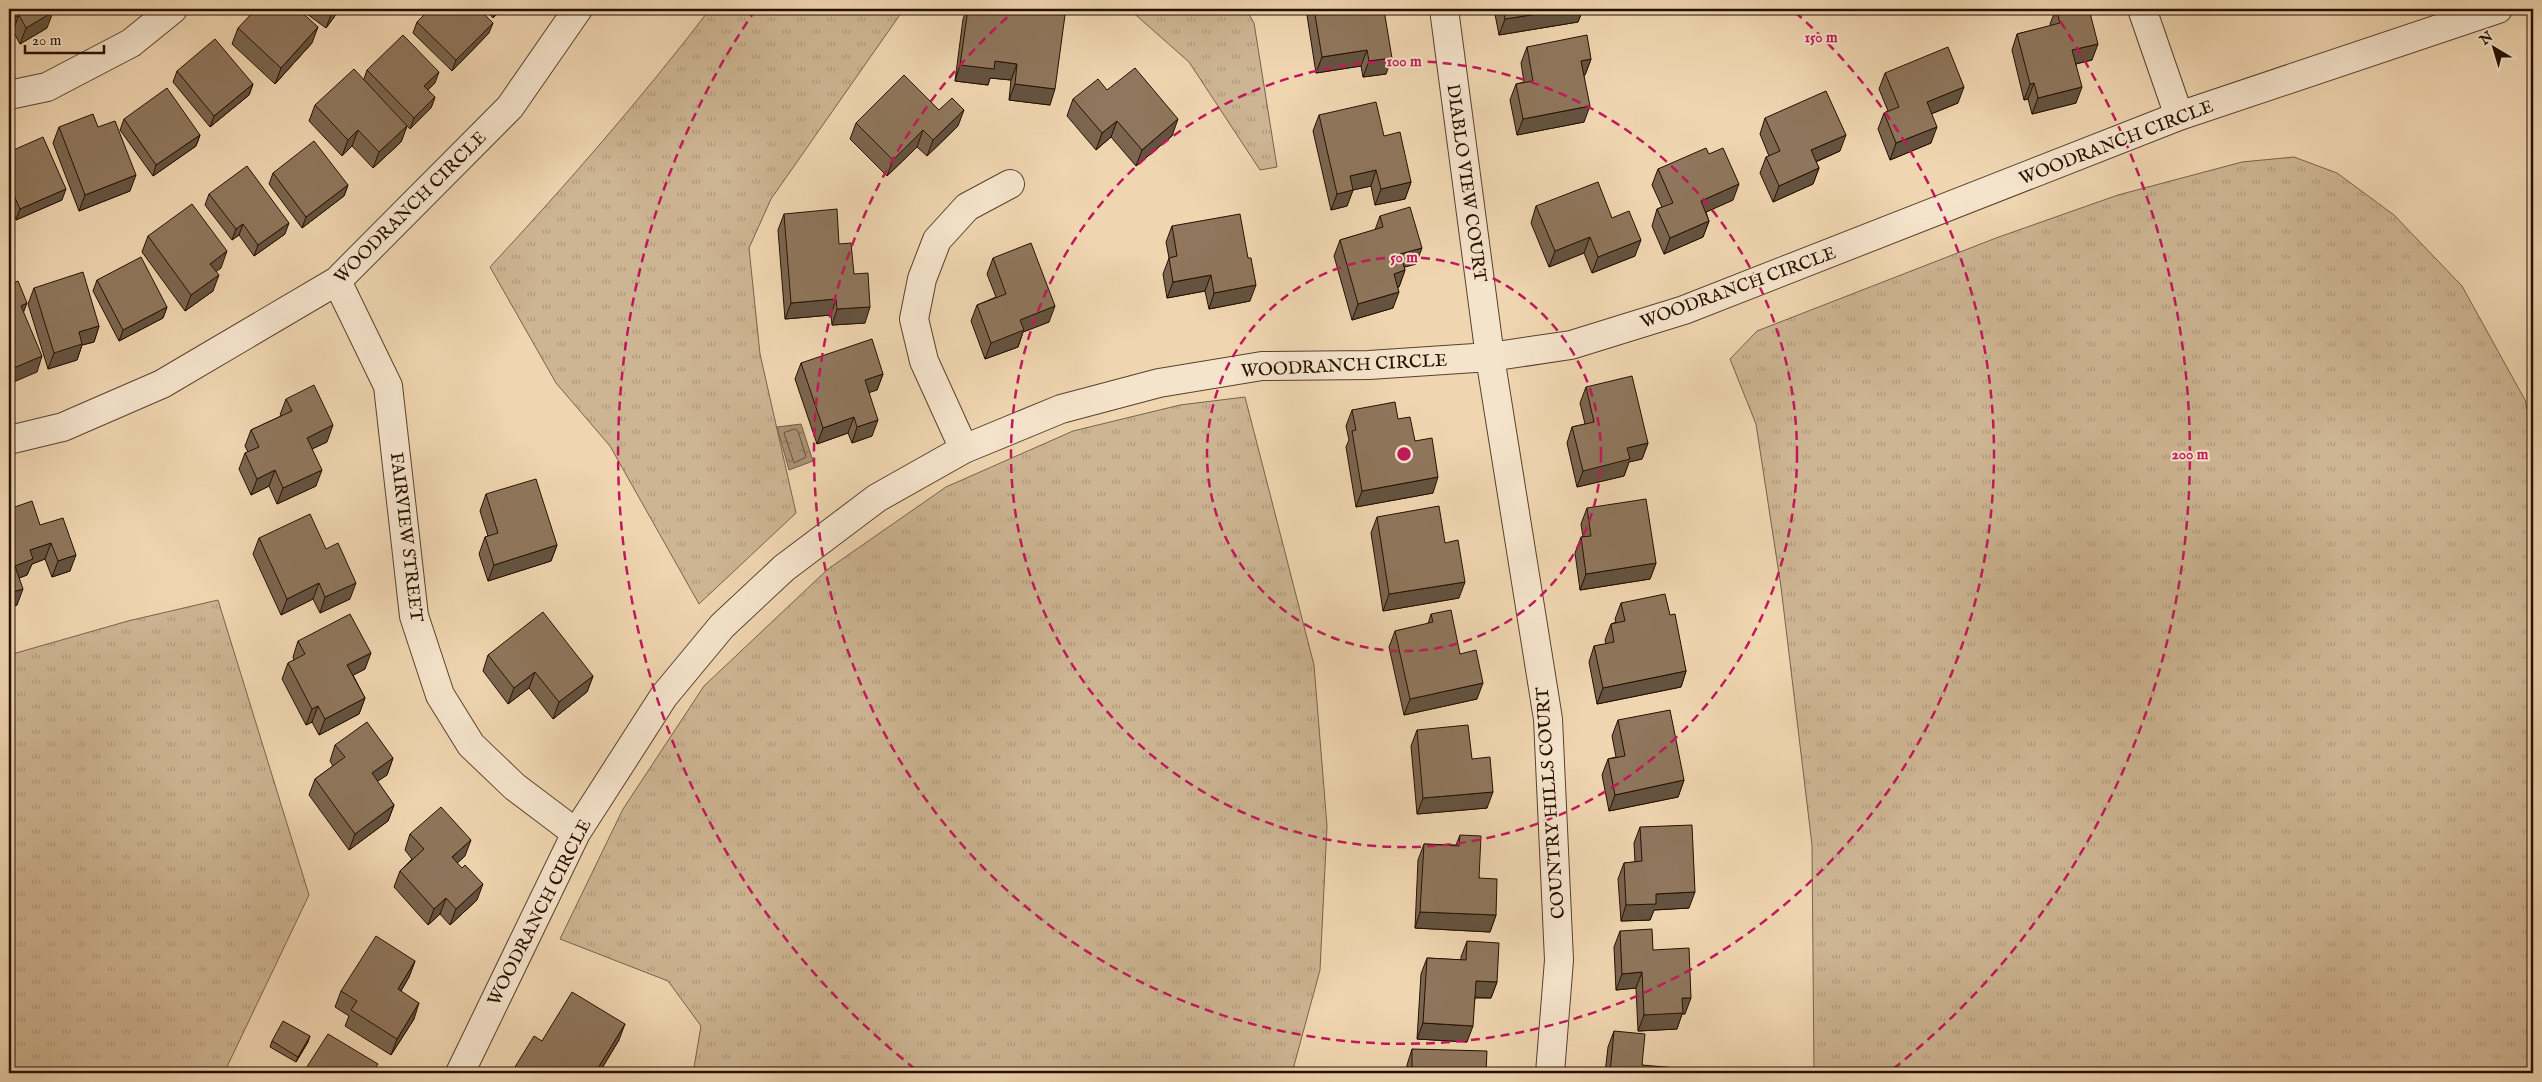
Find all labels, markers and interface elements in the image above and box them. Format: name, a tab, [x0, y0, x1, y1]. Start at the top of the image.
scale bar	[25, 22, 104, 54]
north arrow	[2470, 22, 2520, 72]
text: 150 m	[1804, 28, 1838, 47]
text: N	[2476, 28, 2497, 50]
text: 20 m	[32, 31, 62, 50]
text: 100 m	[1386, 52, 1422, 71]
street label: DIABLO VIEW COURT	[1440, 83, 1491, 284]
street label: WOODRANCH CIRCLE	[2016, 96, 2217, 191]
street label: WOODRANCH CIRCLE	[330, 127, 492, 289]
street label: WOODRANCH CIRCLE	[1638, 242, 1839, 335]
text: 50 m	[1390, 248, 1418, 267]
street label: WOODRANCH CIRCLE	[1240, 350, 1448, 383]
centre of rings	[1395, 445, 1413, 463]
text: 200 m	[2172, 445, 2209, 464]
street label: FAIRVIEW STREET	[384, 451, 427, 623]
street label: COUNTRY HILLS COURT	[1532, 686, 1571, 920]
street label: WOODRANCH CIRCLE	[483, 816, 597, 1010]

